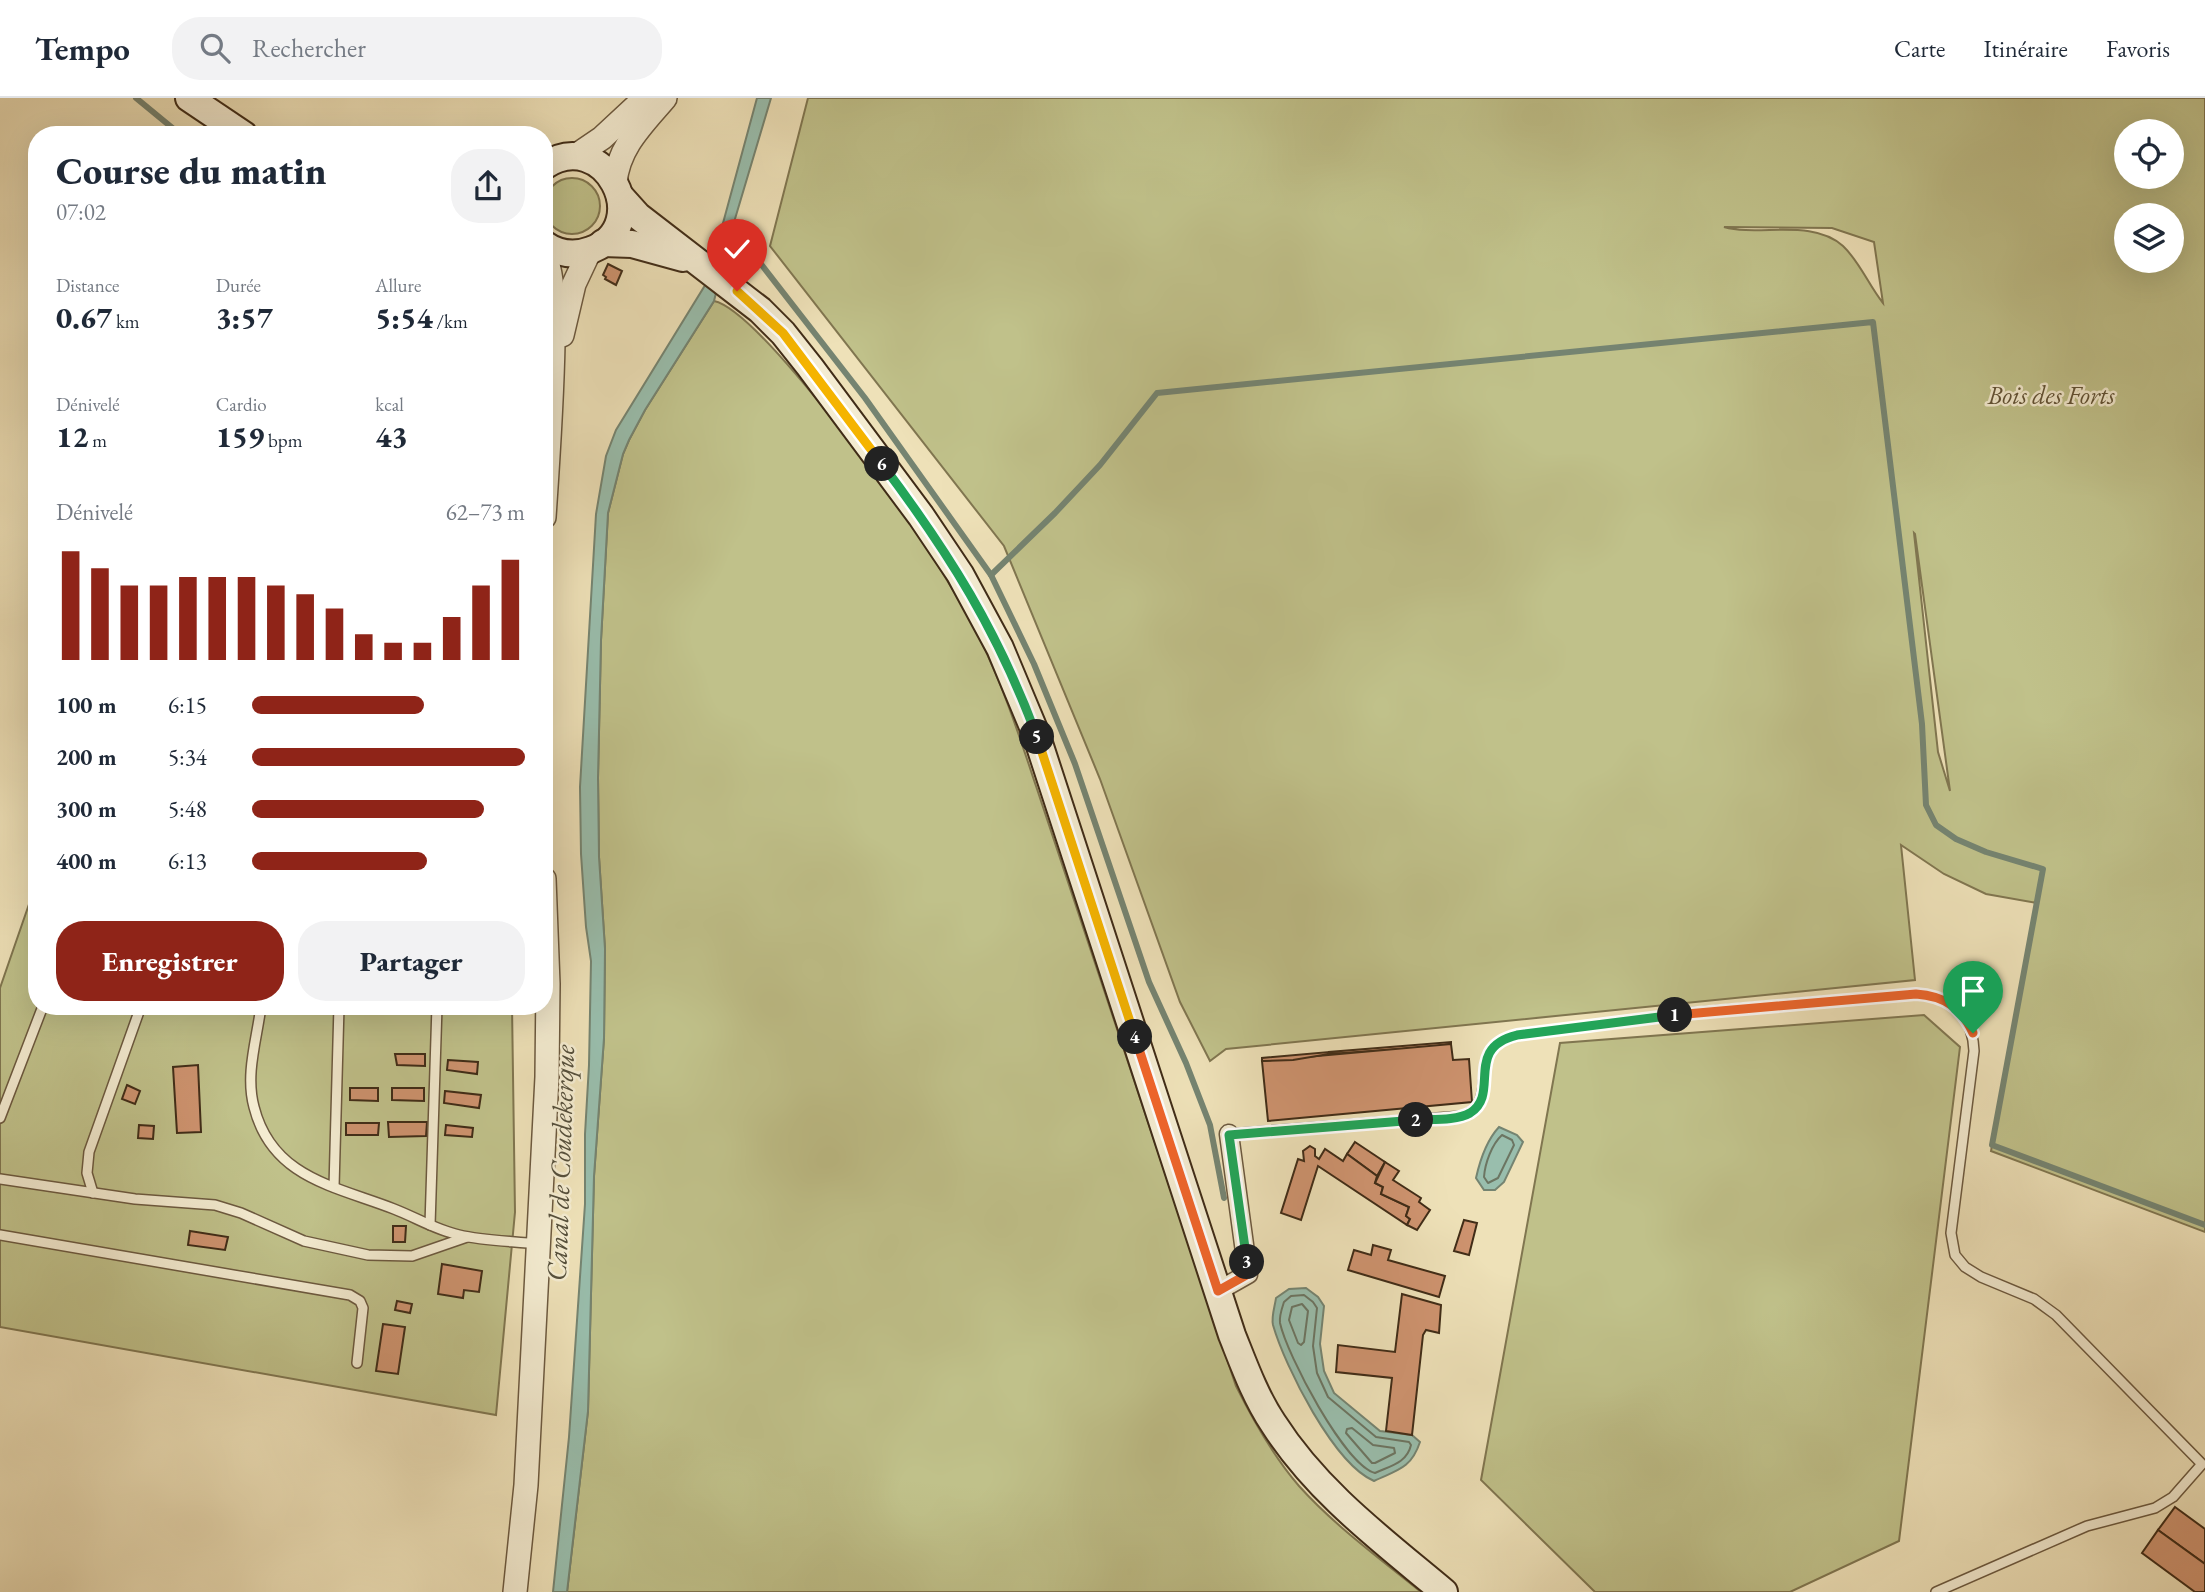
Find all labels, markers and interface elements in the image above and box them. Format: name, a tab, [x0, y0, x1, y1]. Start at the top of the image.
search box	[172, 17, 662, 80]
text: Tempo	[35, 27, 130, 70]
icon: search	[196, 29, 234, 67]
text: Rechercher	[252, 31, 366, 65]
text: Carte	[1894, 33, 1945, 64]
text: Itinéraire	[1983, 33, 2068, 64]
text: Favoris	[2106, 33, 2170, 64]
map controls	[2114, 119, 2184, 273]
button: locate	[2114, 119, 2184, 189]
text: Course du matin	[56, 146, 327, 195]
button: share	[451, 149, 525, 223]
text: 07:02	[56, 197, 106, 227]
button: layers	[2114, 203, 2184, 273]
pin	[707, 219, 767, 291]
icon: check	[718, 230, 756, 268]
text: Distance	[56, 273, 119, 298]
text: Durée	[216, 273, 261, 298]
text: Allure	[375, 273, 421, 298]
text: 0.67	[56, 298, 112, 337]
text: 3:57	[216, 298, 273, 337]
text: 5:54	[375, 298, 433, 337]
text: km	[112, 309, 140, 334]
text: /km	[433, 309, 468, 334]
park label: Bois des Forts	[1986, 378, 2115, 412]
text: Dénivelé	[56, 392, 120, 417]
text: Cardio	[216, 392, 267, 417]
text: kcal	[375, 392, 404, 417]
text: 12	[56, 417, 88, 456]
text: 159	[216, 417, 264, 456]
text: 43	[375, 417, 408, 456]
text: m	[88, 428, 107, 453]
text: bpm	[264, 428, 303, 453]
pin: 6	[864, 446, 900, 482]
text: 6	[876, 451, 887, 476]
text: Dénivelé	[56, 497, 133, 527]
text: 62–73 m	[446, 497, 525, 527]
text: 100 m	[56, 690, 117, 720]
text: 6:15	[168, 690, 207, 720]
pin: 5	[1020, 720, 1054, 754]
text: 5	[1031, 724, 1042, 749]
text: 200 m	[56, 742, 117, 772]
text: 5:34	[168, 742, 207, 772]
text: 300 m	[56, 794, 117, 824]
text: 5:48	[168, 794, 207, 824]
text: 400 m	[56, 846, 117, 876]
text: 6:13	[168, 846, 207, 876]
button: Enregistrer	[56, 921, 284, 1001]
button: Partager	[298, 921, 525, 1001]
pin	[1943, 961, 2003, 1033]
icon: arrive	[1954, 972, 1992, 1010]
pin: 1	[1658, 998, 1692, 1032]
text: 1	[1669, 1002, 1680, 1027]
pin: 4	[1118, 1020, 1152, 1054]
text: 4	[1129, 1024, 1140, 1049]
water label: Canal de Coudekerque	[538, 1044, 583, 1282]
pin: 2	[1398, 1102, 1434, 1138]
text: 2	[1410, 1107, 1421, 1132]
pin: 3	[1230, 1244, 1264, 1280]
text: 3	[1241, 1249, 1252, 1274]

